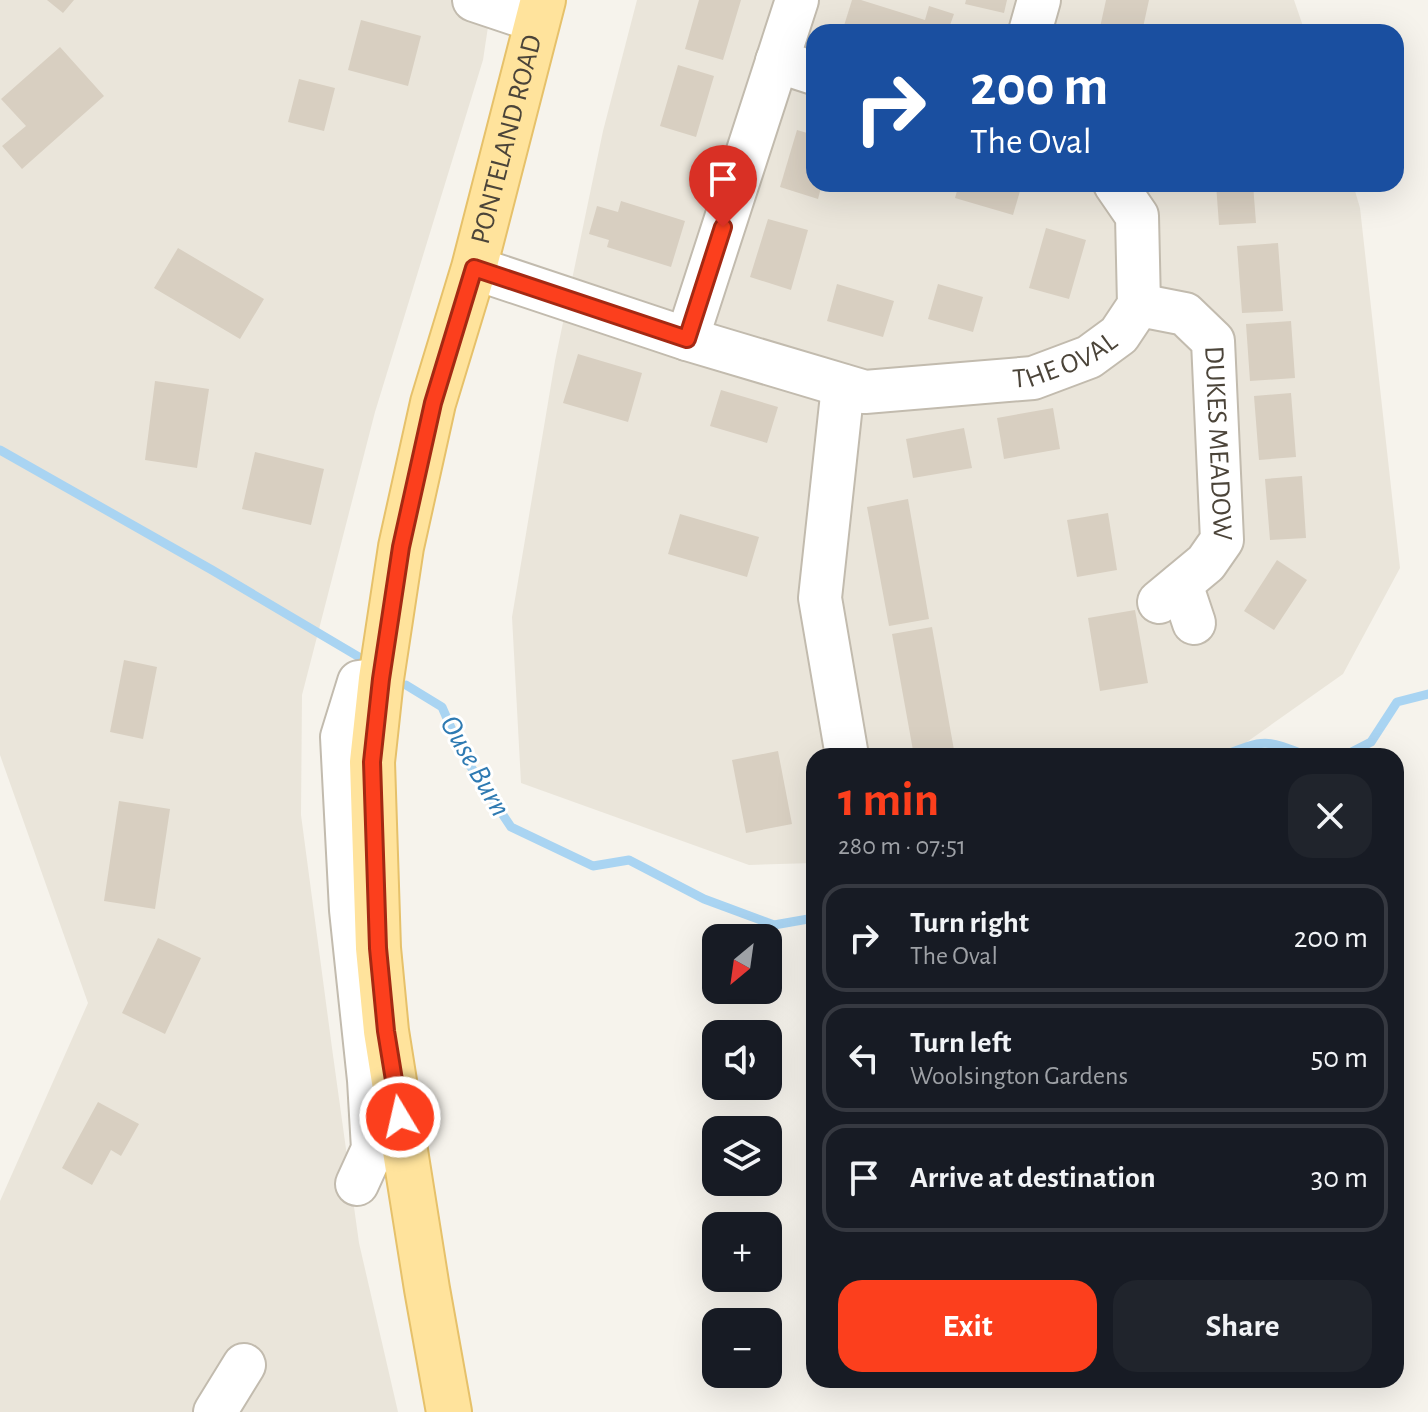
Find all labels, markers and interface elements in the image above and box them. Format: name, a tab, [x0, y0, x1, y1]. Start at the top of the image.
street label: PONTELAND ROAD	[467, 32, 547, 247]
icon: right	[838, 56, 942, 160]
text: 200 m	[970, 59, 1108, 115]
text: The Oval	[970, 124, 1092, 160]
pin	[689, 145, 757, 227]
icon: arrive	[701, 157, 745, 201]
street label: THE OVAL	[1011, 327, 1123, 394]
street label: DUKES MEADOW	[1199, 345, 1236, 541]
water label: Ouse Burn	[434, 710, 516, 822]
button: close	[1288, 774, 1372, 858]
text: 1 min	[838, 777, 939, 825]
text: 280 m · 07:51	[838, 833, 966, 859]
text: Turn right	[910, 908, 1029, 938]
icon: right	[842, 916, 886, 960]
text: 200 m	[1294, 923, 1368, 953]
north arrow	[702, 924, 782, 1004]
map controls	[702, 924, 782, 1388]
text: The Oval	[910, 943, 998, 969]
button: sound	[702, 1020, 782, 1100]
text: Turn left	[910, 1028, 1011, 1058]
icon: left	[842, 1036, 886, 1080]
text: 50 m	[1311, 1043, 1368, 1073]
text: Woolsington Gardens	[910, 1063, 1128, 1089]
position arrow	[358, 1075, 442, 1159]
button: layers	[702, 1116, 782, 1196]
icon: arrive	[842, 1156, 886, 1200]
text: Arrive at destination	[910, 1163, 1156, 1193]
text: 30 m	[1311, 1163, 1368, 1193]
button: +	[702, 1212, 782, 1292]
button: Exit	[838, 1280, 1097, 1372]
button: Share	[1113, 1280, 1372, 1372]
button: −	[702, 1308, 782, 1388]

